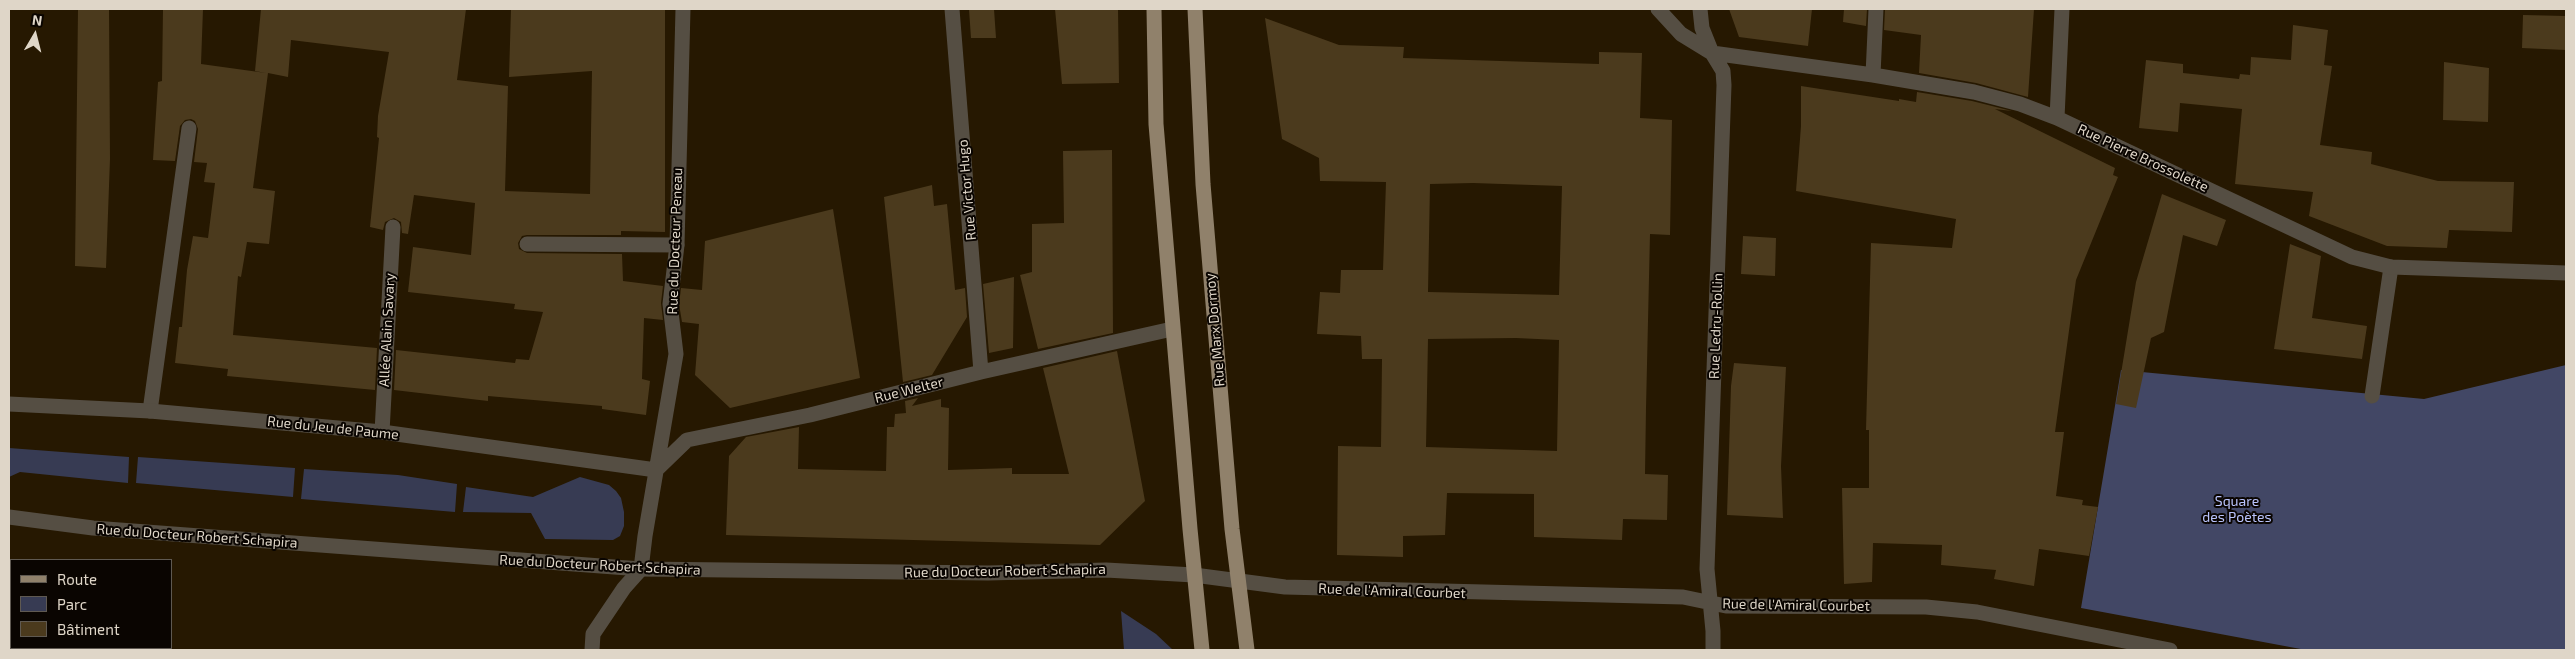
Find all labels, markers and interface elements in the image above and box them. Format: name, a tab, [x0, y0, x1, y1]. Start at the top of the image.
north arrow	[10, 10, 60, 60]
text: N	[31, 11, 43, 29]
street label: Rue Pierre Brossolette	[2075, 120, 2211, 196]
street label: Rue Victor Hugo	[954, 139, 980, 241]
street label: Rue du Docteur Peneau	[664, 167, 686, 315]
street label: Allée Alain Savary	[376, 273, 398, 387]
street label: Rue Marx Dormoy	[1202, 273, 1228, 387]
street label: Rue Ledru-Rollin	[1706, 273, 1726, 379]
street label: Rue Welter	[873, 373, 945, 407]
street label: Rue du Jeu de Paume	[266, 413, 400, 443]
park label: Square des Poètes	[2202, 493, 2272, 526]
street label: Rue du Docteur Robert Schapira	[96, 521, 298, 551]
street label: Rue du Docteur Robert Schapira	[499, 551, 701, 579]
legend	[10, 559, 172, 649]
street label: Rue du Docteur Robert Schapira	[904, 561, 1106, 581]
text: Route	[57, 570, 97, 588]
street label: Rue de l'Amiral Courbet	[1318, 580, 1466, 602]
text: Parc	[57, 595, 87, 613]
street label: Rue de l'Amiral Courbet	[1722, 595, 1870, 615]
text: Bâtiment	[57, 620, 120, 638]

